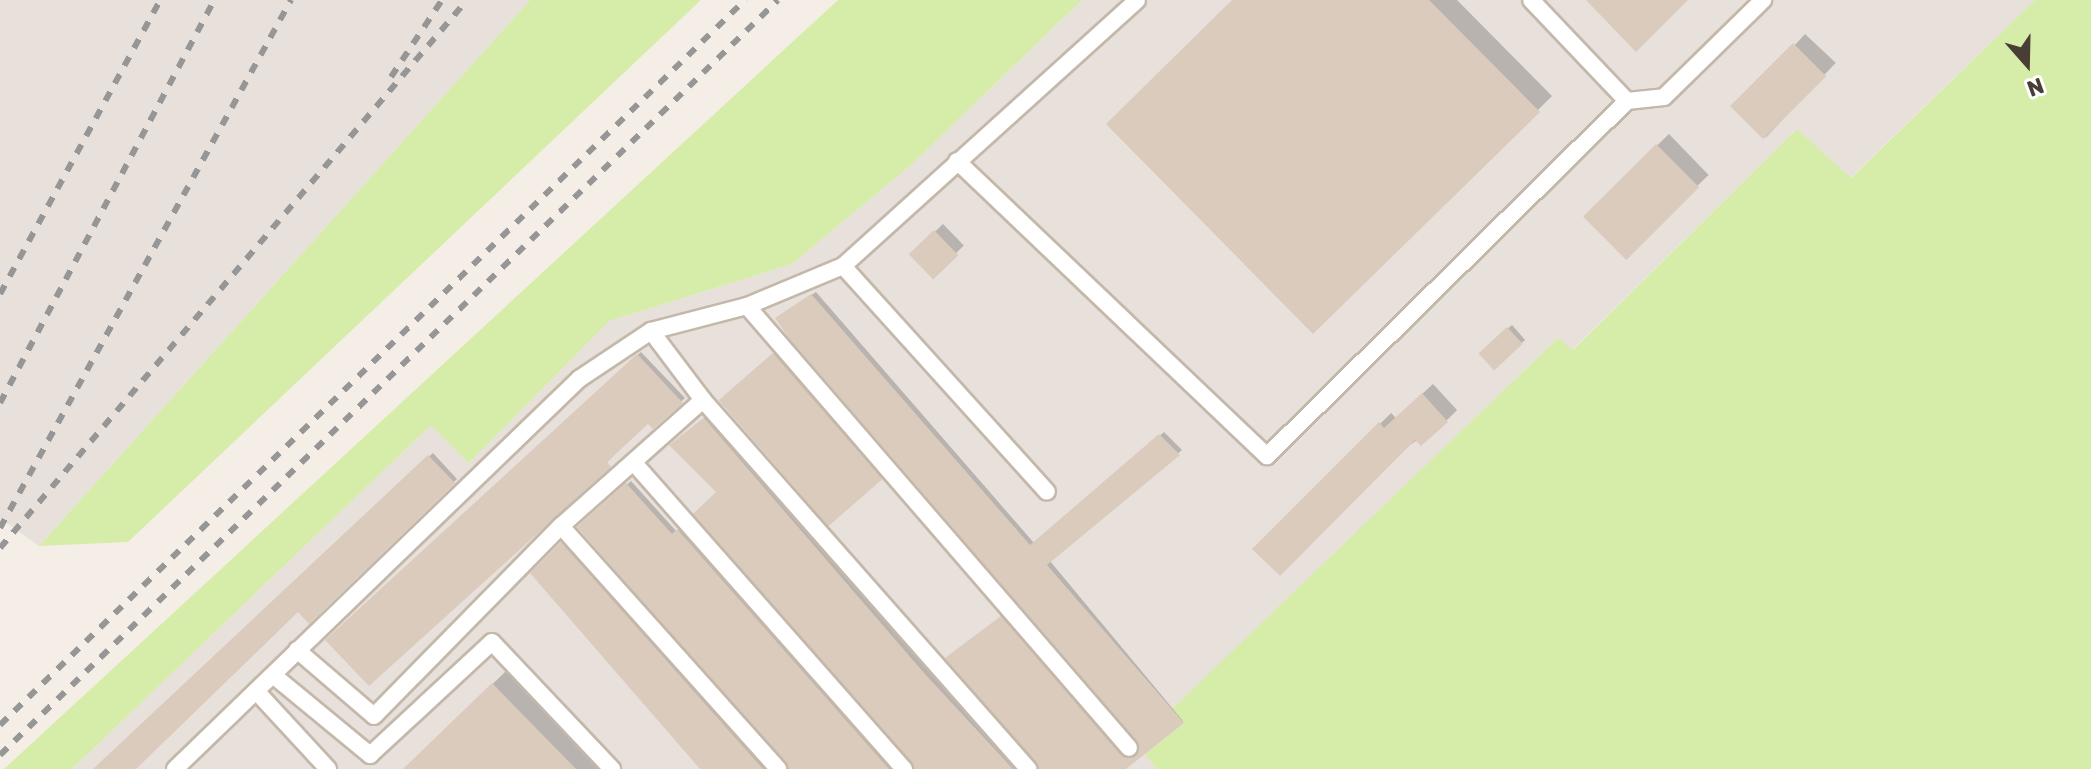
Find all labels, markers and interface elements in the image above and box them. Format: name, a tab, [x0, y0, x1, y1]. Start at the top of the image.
north arrow	[1987, 24, 2067, 104]
text: N	[2023, 72, 2047, 102]

